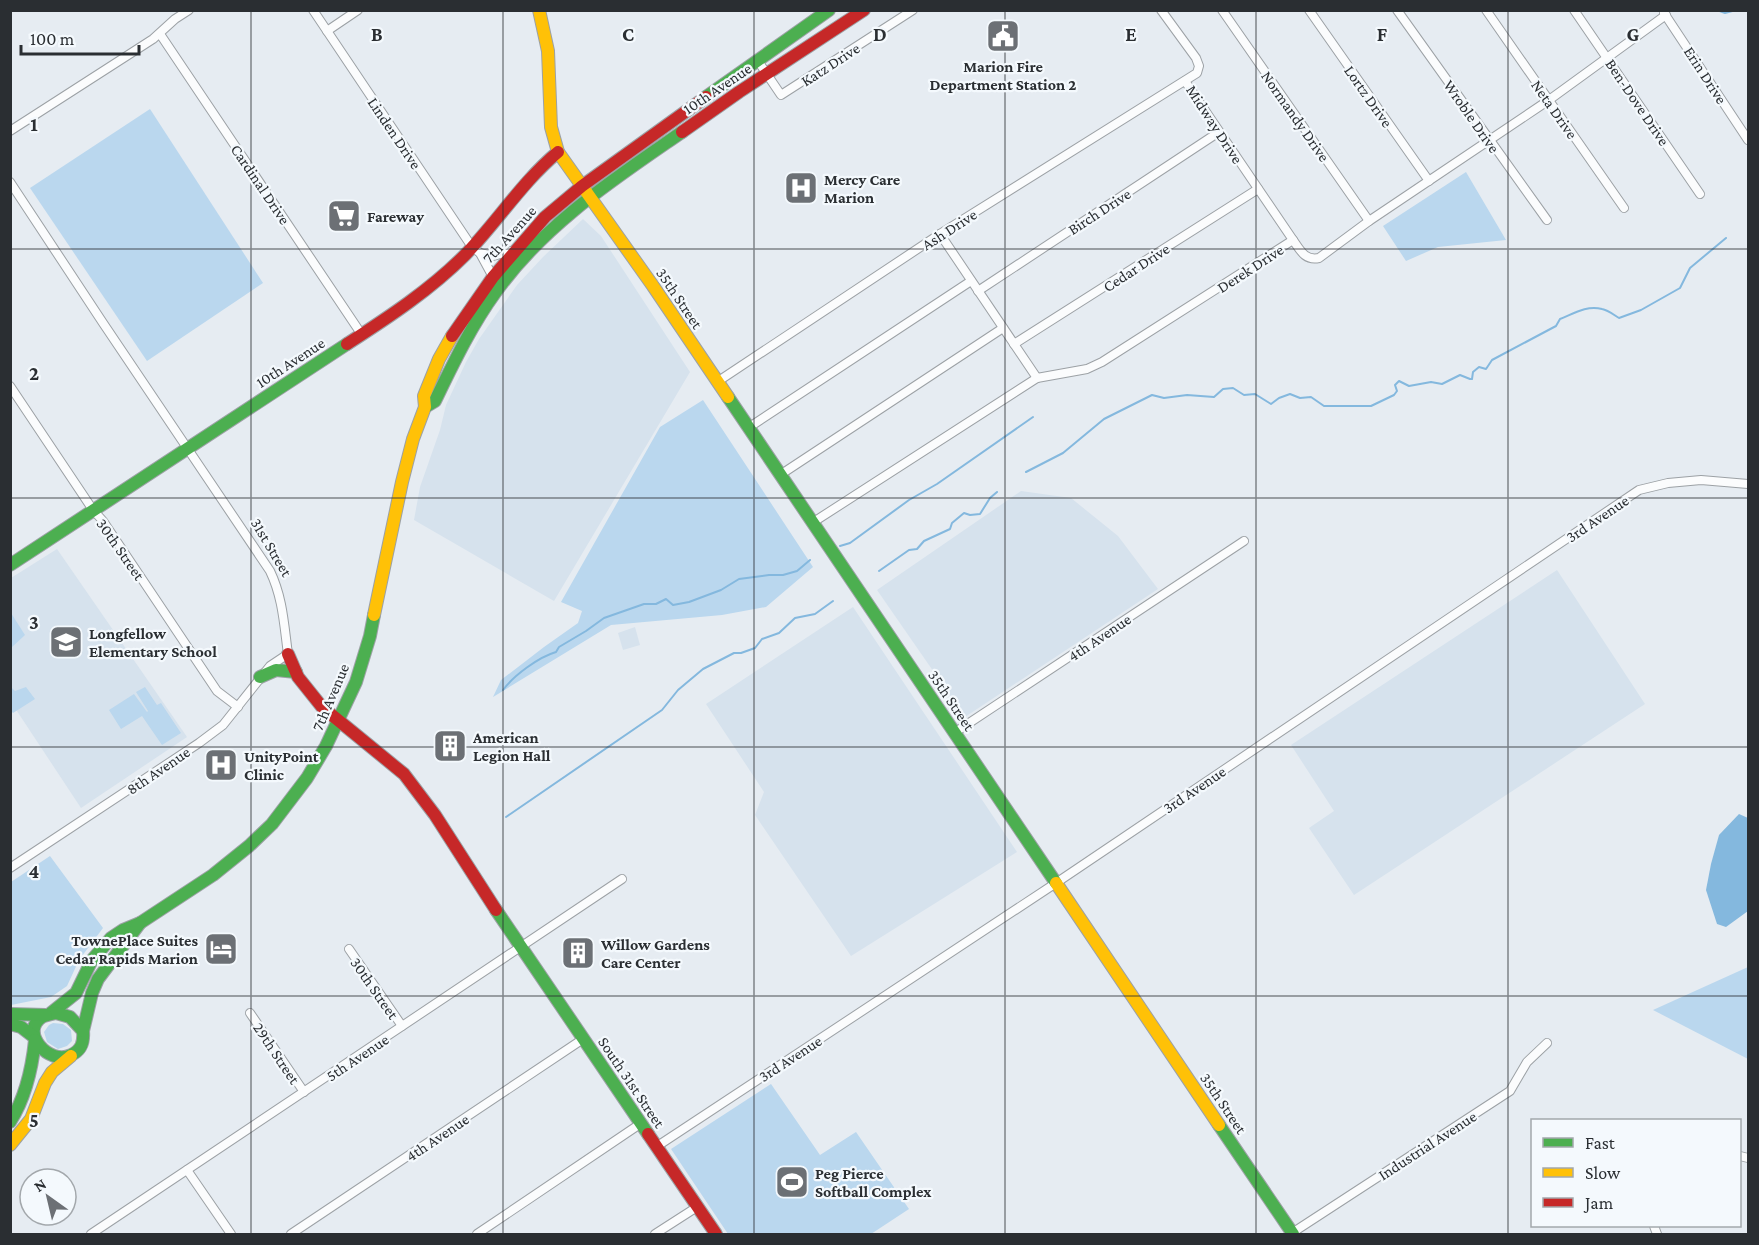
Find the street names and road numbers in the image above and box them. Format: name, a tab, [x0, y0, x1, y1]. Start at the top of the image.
street label: Katz Drive	[798, 39, 863, 90]
street label: Erin Drive	[1681, 43, 1730, 107]
street label: Ben-Dove Drive	[1602, 56, 1673, 149]
street label: 10th Avenue	[680, 59, 755, 117]
street label: Lortz Drive	[1341, 62, 1396, 130]
street label: Normandy Drive	[1257, 68, 1333, 165]
street label: Wroble Drive	[1440, 77, 1503, 156]
street label: Neta Drive	[1528, 77, 1581, 142]
street label: Midway Drive	[1182, 82, 1246, 167]
street label: Linden Drive	[364, 94, 425, 172]
street label: Cardinal Drive	[228, 141, 294, 227]
street label: Birch Drive	[1065, 185, 1134, 238]
street label: 7th Avenue	[479, 202, 540, 267]
street label: Ash Drive	[919, 205, 980, 253]
street label: Cedar Drive	[1100, 240, 1173, 295]
street label: Derek Drive	[1214, 241, 1287, 296]
street label: 35th Street	[653, 265, 706, 332]
street label: 10th Avenue	[253, 334, 328, 391]
street label: 3rd Avenue	[1563, 491, 1632, 545]
street label: 30th Street	[93, 515, 148, 584]
street label: 31st Street	[248, 515, 296, 580]
street label: 4th Avenue	[1065, 610, 1134, 665]
street label: 7th Avenue	[309, 661, 352, 733]
street label: 35th Street	[925, 667, 978, 734]
street label: 8th Avenue	[123, 743, 193, 798]
street label: 3rd Avenue	[1160, 762, 1229, 816]
street label: 30th Street	[347, 954, 402, 1023]
street label: 29th Street	[250, 1019, 304, 1088]
street label: 5th Avenue	[323, 1030, 392, 1084]
street label: 3rd Avenue	[756, 1032, 825, 1085]
street label: South 31st Street	[595, 1034, 669, 1131]
street label: 35th Street	[1197, 1070, 1250, 1137]
street label: Industrial Avenue	[1375, 1107, 1480, 1183]
street label: 4th Avenue	[403, 1110, 472, 1165]

